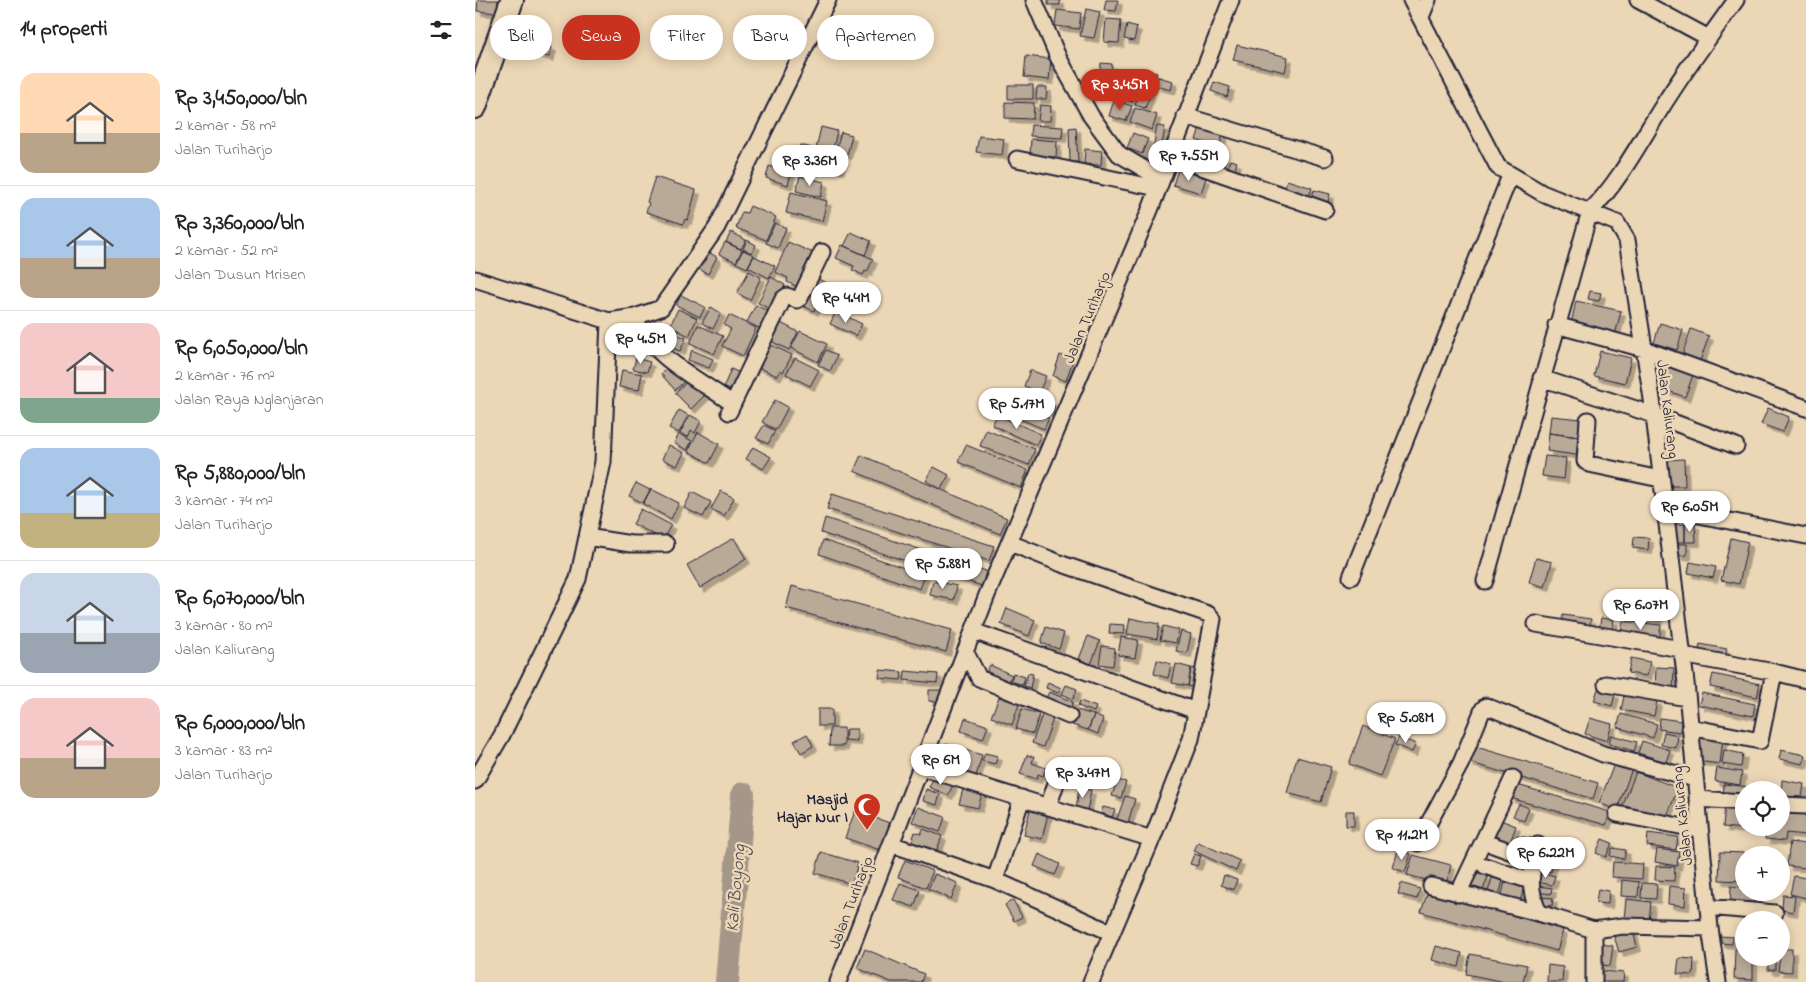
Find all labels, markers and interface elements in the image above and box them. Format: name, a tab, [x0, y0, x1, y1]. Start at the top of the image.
text: 14 properti	[20, 15, 108, 45]
chip: Beli	[490, 15, 552, 60]
chip: Sewa	[562, 15, 640, 60]
chip: Filter	[650, 15, 723, 60]
chip: Baru	[733, 15, 807, 60]
chip: Apartemen	[817, 15, 934, 60]
icon: filters	[427, 16, 455, 44]
pin: Rp 3.45M	[1068, 68, 1172, 111]
text: Rp 3.45M	[1092, 73, 1148, 97]
text: Rp 3,450,000/bln	[175, 84, 307, 114]
icon: home	[60, 93, 120, 153]
text: 2 kamar · 58 m²	[175, 114, 276, 138]
text: Jalan Turiharjo	[175, 138, 273, 162]
pin: Rp 7.55M	[1137, 140, 1241, 182]
pin: Rp 3.36M	[758, 144, 862, 187]
text: Rp 7.55M	[1159, 144, 1219, 168]
text: Rp 3.36M	[783, 149, 837, 173]
text: Rp 3,360,000/bln	[175, 209, 304, 239]
icon: home	[60, 218, 120, 278]
text: 2 kamar · 52 m²	[175, 239, 278, 263]
text: Jalan Dusun Mrisen	[175, 263, 305, 287]
street label: Jalan Turiharjo	[1058, 268, 1118, 367]
pin: Rp 4.4M	[800, 282, 892, 324]
text: Rp 4.4M	[822, 286, 870, 310]
pin: Rp 4.5M	[595, 322, 687, 365]
text: Rp 4.5M	[616, 327, 666, 351]
text: Rp 6,050,000/bln	[175, 334, 308, 364]
icon: home	[60, 343, 120, 403]
street label: Jalan Kaliurang	[1649, 358, 1685, 460]
text: 2 kamar · 76 m²	[175, 364, 275, 388]
text: Jalan Raya Nglanjaran	[175, 388, 324, 412]
pin: Rp 5.17M	[965, 388, 1069, 430]
text: Rp 5.17M	[989, 392, 1045, 416]
text: Rp 5,880,000/bln	[175, 459, 305, 489]
icon: home	[60, 468, 120, 528]
text: 3 kamar · 74 m²	[175, 489, 273, 513]
pin: Rp 6.05M	[1638, 490, 1742, 533]
text: Rp 6.05M	[1661, 495, 1719, 519]
text: Jalan Turiharjo	[175, 513, 273, 537]
pin: Rp 5.88M	[891, 548, 995, 590]
text: Rp 5.88M	[915, 552, 971, 576]
text: Rp 6,070,000/bln	[175, 584, 305, 614]
pin: Rp 6.07M	[1589, 588, 1693, 631]
icon: home	[60, 593, 120, 653]
text: Rp 6.07M	[1613, 593, 1669, 617]
text: 3 kamar · 80 m²	[175, 614, 273, 638]
text: Jalan Kaliurang	[175, 638, 274, 662]
pin: Rp 5.08M	[1354, 702, 1458, 744]
text: Rp 5.08M	[1378, 706, 1434, 730]
text: Rp 6,000,000/bln	[175, 709, 305, 739]
icon: home	[60, 718, 120, 778]
text: 3 kamar · 83 m²	[175, 739, 272, 763]
pin: Rp 6M	[906, 744, 976, 786]
text: Rp 6M	[922, 748, 960, 772]
pin: Rp 3.47M	[1031, 756, 1135, 799]
text: Rp 3.47M	[1056, 761, 1110, 785]
text: Jalan Turiharjo	[175, 763, 273, 787]
street label: Jalan Kaliurang	[1666, 765, 1700, 866]
map controls	[1735, 781, 1790, 966]
button: locate	[1735, 781, 1790, 836]
place label: Masjid Hajar Nur I	[777, 788, 848, 830]
mosque icon: Masjid Hajar Nur I	[852, 792, 882, 831]
pin: Rp 11.2M	[1350, 818, 1454, 861]
text: Rp 11.2M	[1376, 823, 1428, 847]
pin: Rp 6.22M	[1494, 836, 1598, 879]
text: Rp 6.22M	[1517, 841, 1575, 865]
water label: Kali Boyong	[720, 843, 754, 933]
button: +	[1735, 846, 1790, 901]
street label: Jalan Turiharjo	[823, 853, 881, 953]
button: −	[1735, 911, 1790, 966]

